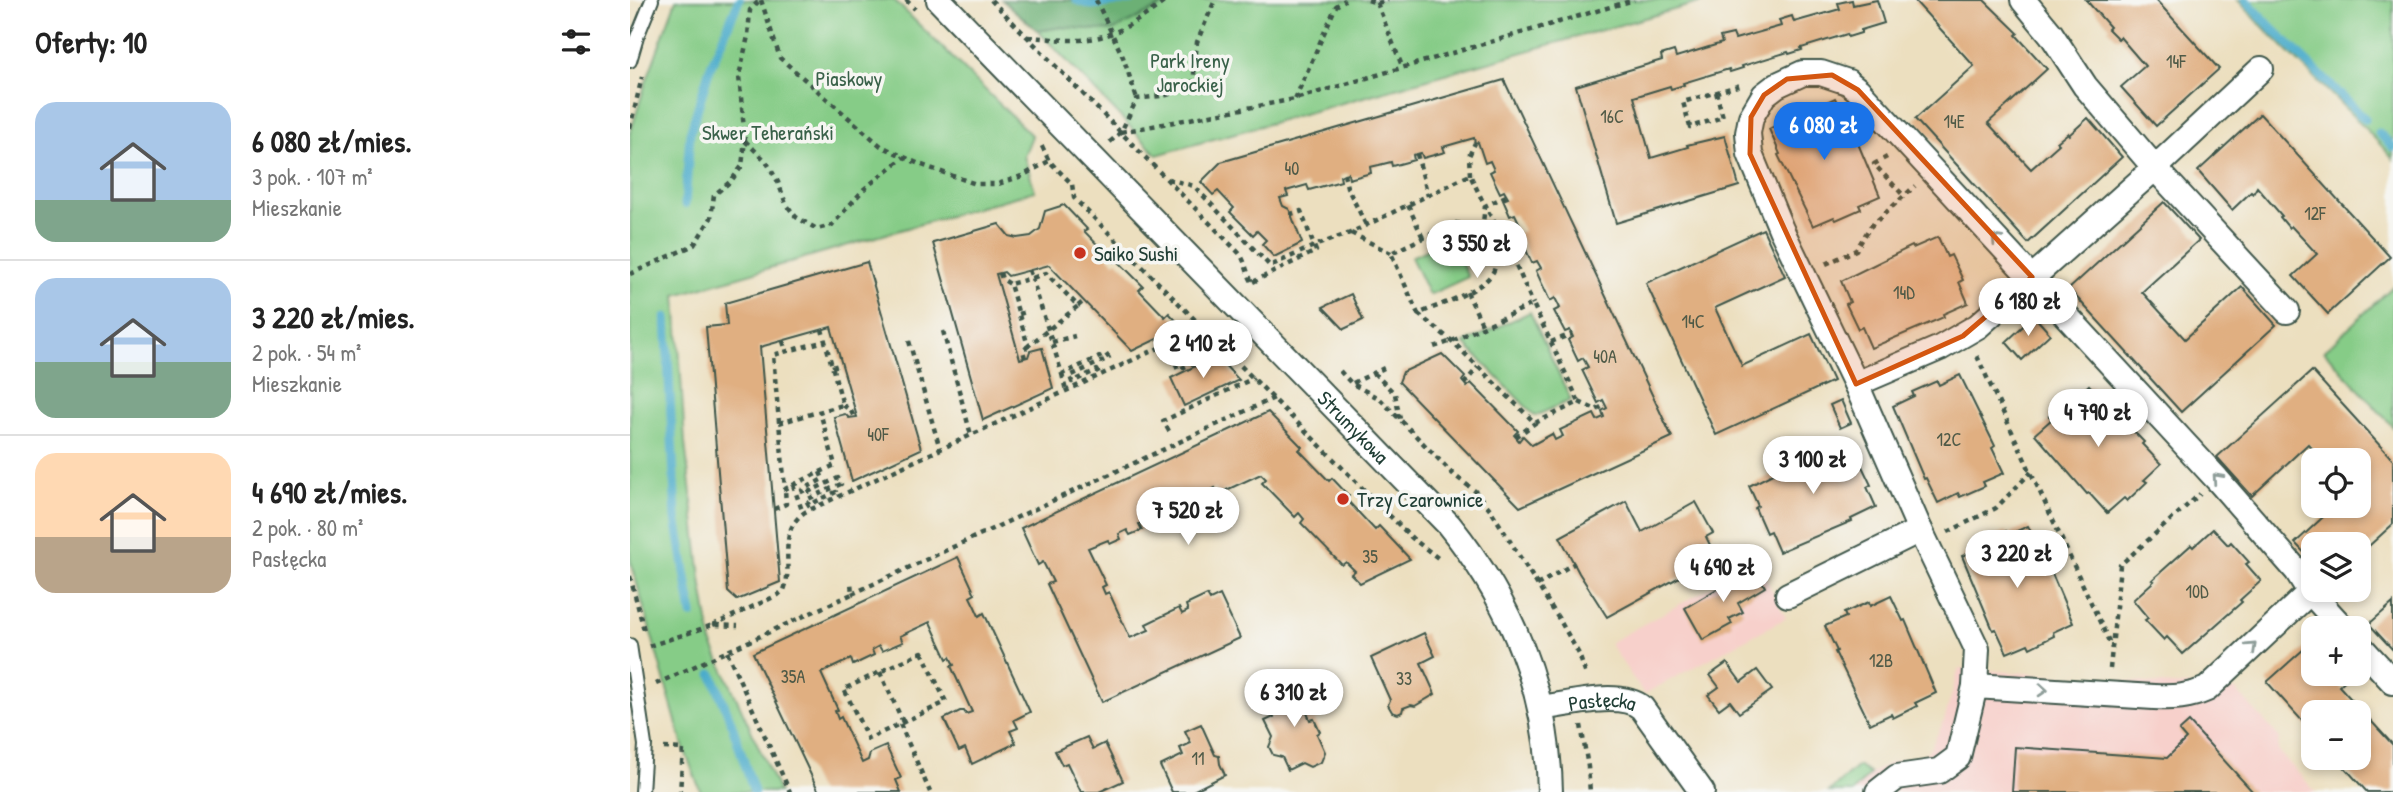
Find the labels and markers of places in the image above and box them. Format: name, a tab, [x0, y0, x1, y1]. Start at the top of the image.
pin: 6 080 zł	[1752, 102, 1896, 162]
pin: 3 550 zł	[1405, 220, 1549, 280]
place label: Saiko Sushi	[1094, 239, 1178, 268]
marker: Saiko Sushi	[1072, 245, 1088, 261]
pin: 6 180 zł	[1956, 278, 2100, 338]
pin: 2 410 zł	[1131, 320, 1275, 380]
pin: 4 790 zł	[2026, 390, 2170, 449]
pin: 3 100 zł	[1741, 436, 1885, 496]
place label: Trzy Czarownice	[1357, 485, 1483, 514]
pin: 7 520 zł	[1116, 488, 1260, 547]
marker: Trzy Czarownice	[1335, 491, 1351, 507]
pin: 3 220 zł	[1945, 530, 2089, 590]
pin: 4 690 zł	[1651, 544, 1795, 604]
pin: 6 310 zł	[1222, 670, 1366, 729]

